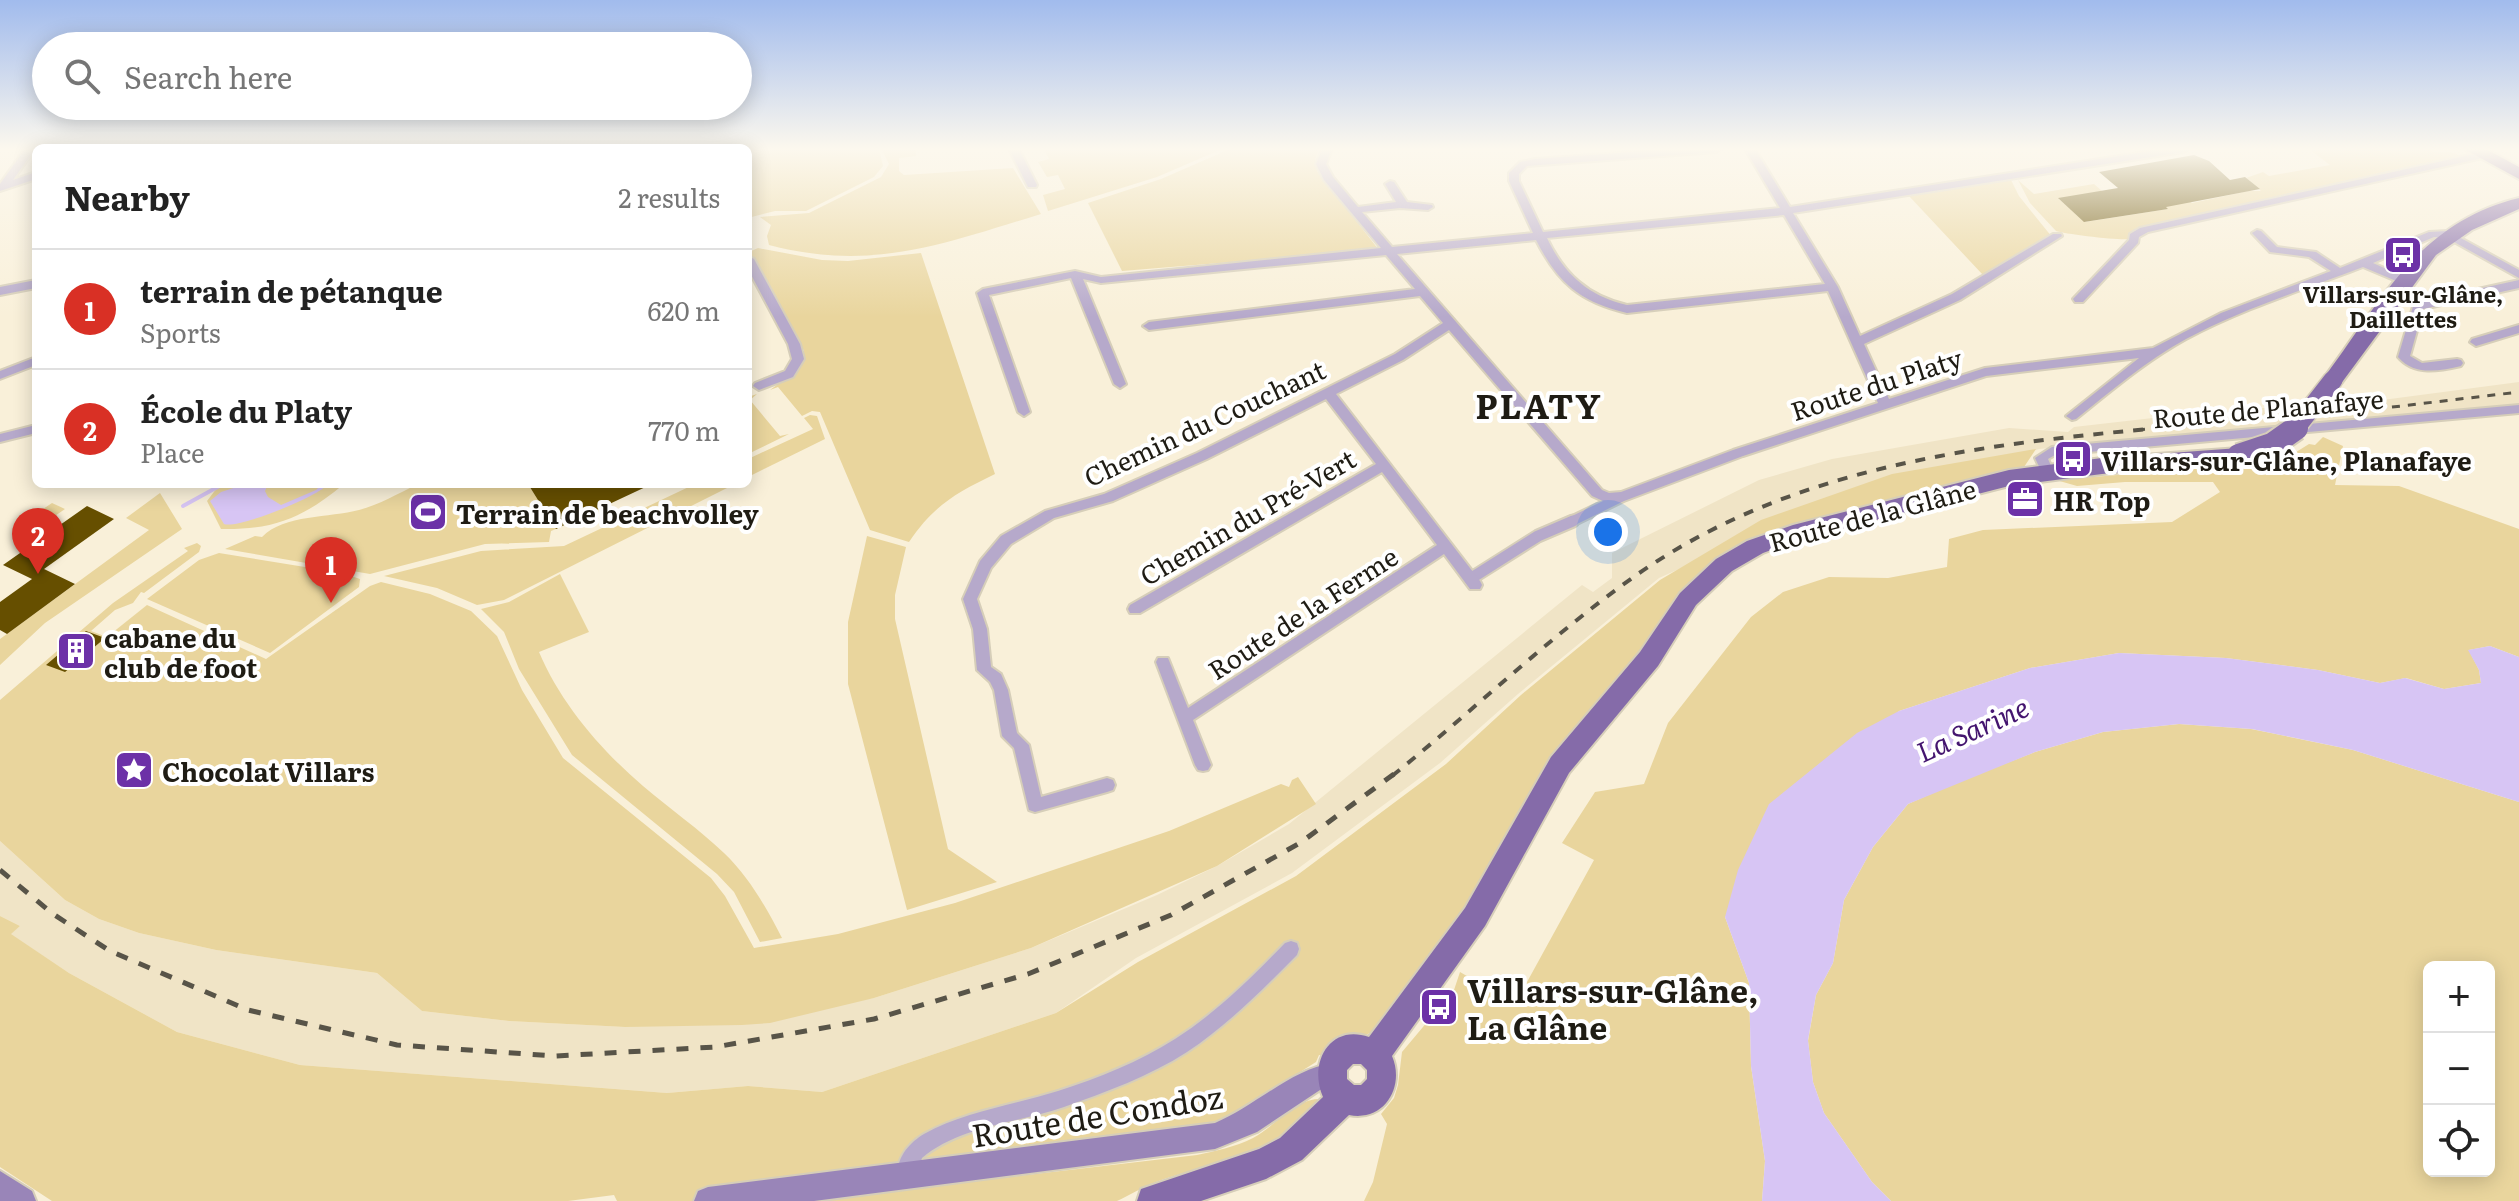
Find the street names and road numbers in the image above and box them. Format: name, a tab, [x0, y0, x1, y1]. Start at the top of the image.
street label: Route du Platy	[1785, 337, 1967, 429]
street label: Chemin du Couchant	[1077, 349, 1331, 495]
street label: Route de Planafaye	[2151, 377, 2385, 437]
street label: Chemin du Pré-Vert	[1132, 438, 1363, 594]
street label: Route de la Glâne	[1764, 468, 1980, 560]
street label: Route de la Ferme	[1199, 536, 1405, 688]
street label: Route de Condoz	[968, 1070, 1226, 1158]

